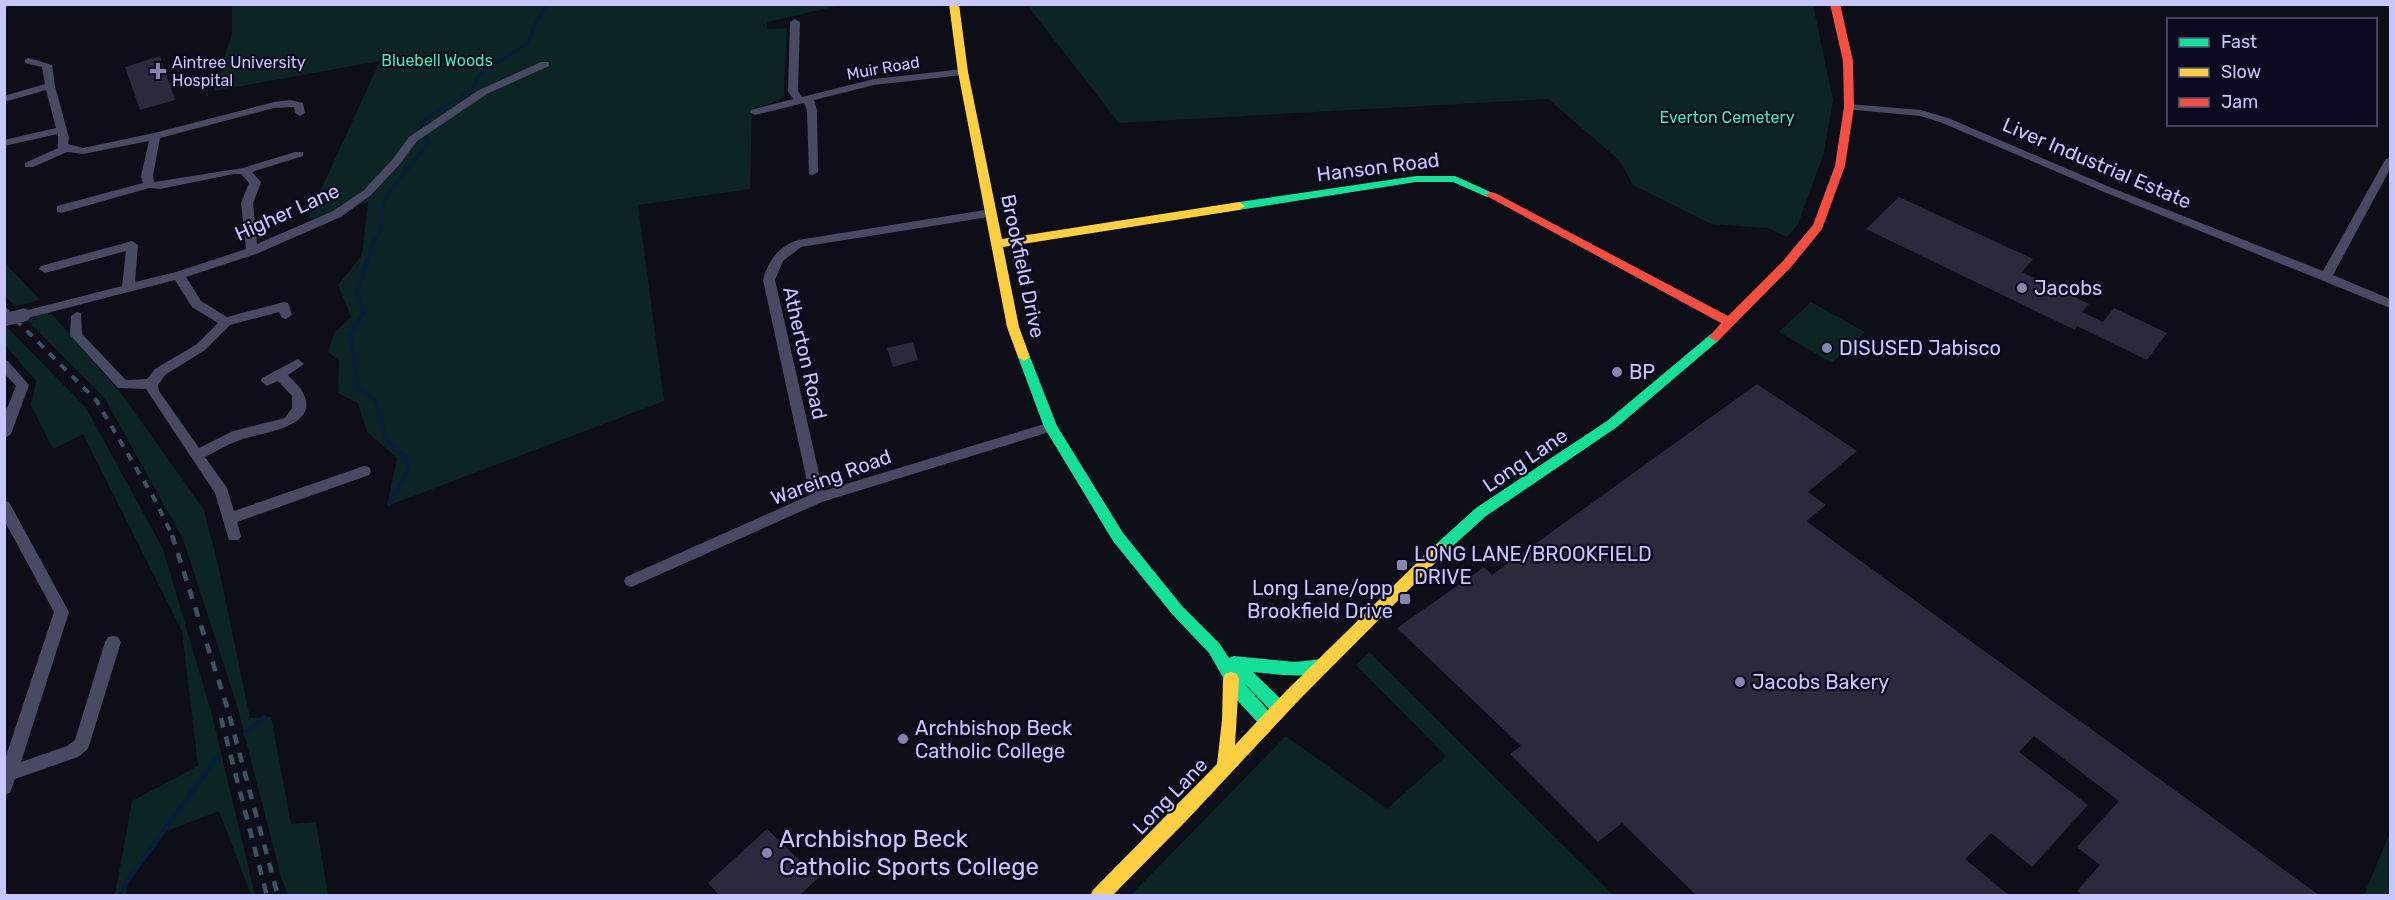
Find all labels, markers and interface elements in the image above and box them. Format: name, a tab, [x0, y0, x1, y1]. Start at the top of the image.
legend	[2167, 18, 2377, 126]
text: Fast	[2221, 31, 2257, 53]
park label: Bluebell Woods	[381, 51, 493, 70]
street label: Muir Road	[845, 52, 921, 84]
place label: Aintree University Hospital	[172, 53, 306, 90]
text: Slow	[2221, 61, 2261, 83]
marker: Aintree University Hospital	[149, 62, 167, 80]
text: Jam	[2221, 91, 2258, 113]
park label: Everton Cemetery	[1659, 108, 1795, 127]
street label: Liver Industrial Estate	[1999, 112, 2195, 214]
street label: Hanson Road	[1315, 148, 1441, 186]
street label: Higher Lane	[231, 178, 343, 246]
street label: Brookfield Drive	[996, 192, 1050, 340]
place label: Jacobs	[2034, 276, 2102, 300]
marker: Jacobs	[2015, 281, 2029, 295]
street label: Atherton Road	[778, 284, 832, 422]
place label: DISUSED Jabisco	[1839, 336, 2001, 360]
marker: DISUSED Jabisco	[1820, 341, 1834, 355]
place label: BP	[1629, 360, 1655, 384]
marker: BP	[1610, 365, 1624, 379]
street label: Long Lane	[1478, 423, 1572, 497]
street label: Wareing Road	[767, 444, 895, 510]
place label: LONG LANE/BROOKFIELD DRIVE	[1414, 542, 1652, 589]
marker: LONG LANE/BROOKFIELD DRIVE	[1395, 558, 1409, 572]
place label: Long Lane/opp Brookfield Drive	[1247, 576, 1393, 623]
marker: Long Lane/opp Brookfield Drive	[1398, 592, 1412, 606]
place label: Jacobs Bakery	[1752, 670, 1889, 694]
marker: Jacobs Bakery	[1733, 675, 1747, 689]
place label: Archbishop Beck Catholic College	[915, 716, 1073, 763]
marker: Archbishop Beck Catholic College	[896, 732, 910, 746]
street label: Long Lane	[1128, 753, 1212, 839]
place label: Archbishop Beck Catholic Sports College	[779, 825, 1039, 881]
marker: Archbishop Beck Catholic Sports College	[760, 846, 774, 860]

